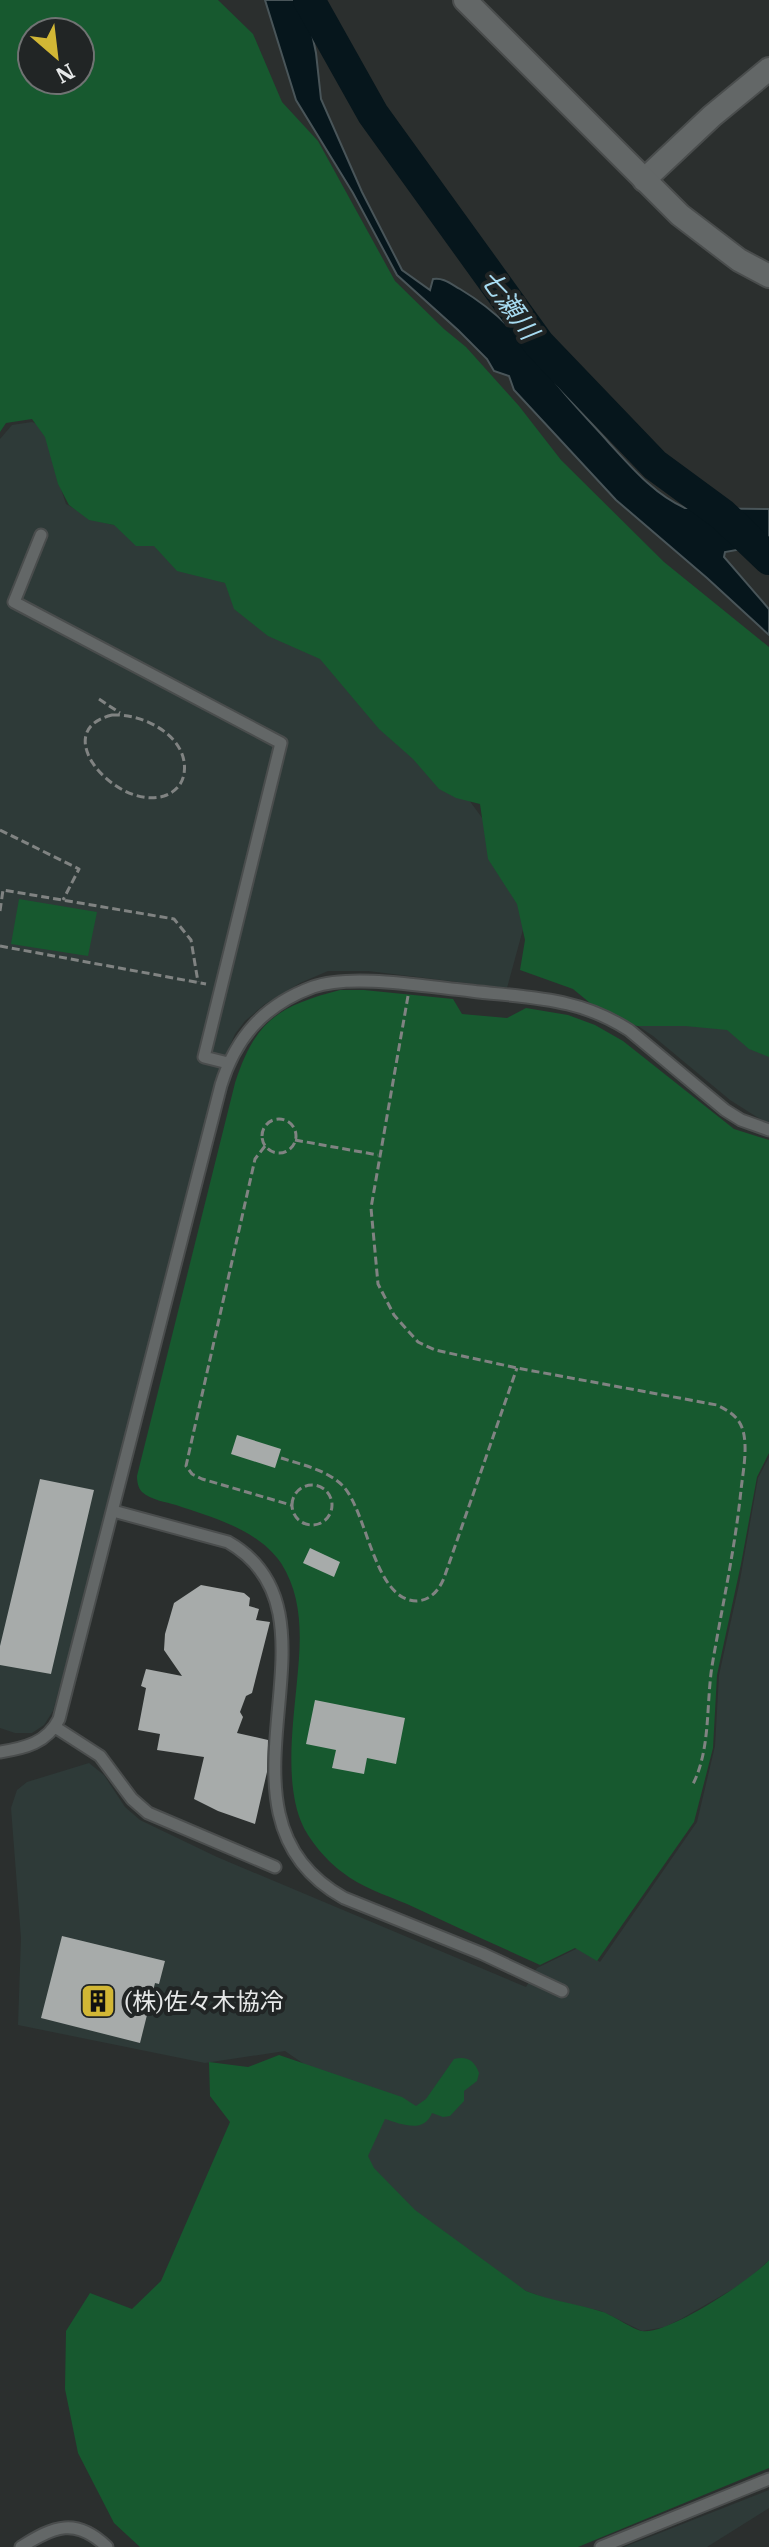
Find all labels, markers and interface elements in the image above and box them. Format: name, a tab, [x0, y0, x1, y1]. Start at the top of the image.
north arrow	[16, 16, 96, 96]
text: N	[51, 57, 80, 91]
water label: 七瀬川	[473, 262, 548, 348]
building icon: (株)佐々木協冷	[79, 1982, 117, 2020]
place label: (株)佐々木協冷	[124, 1985, 284, 2017]

